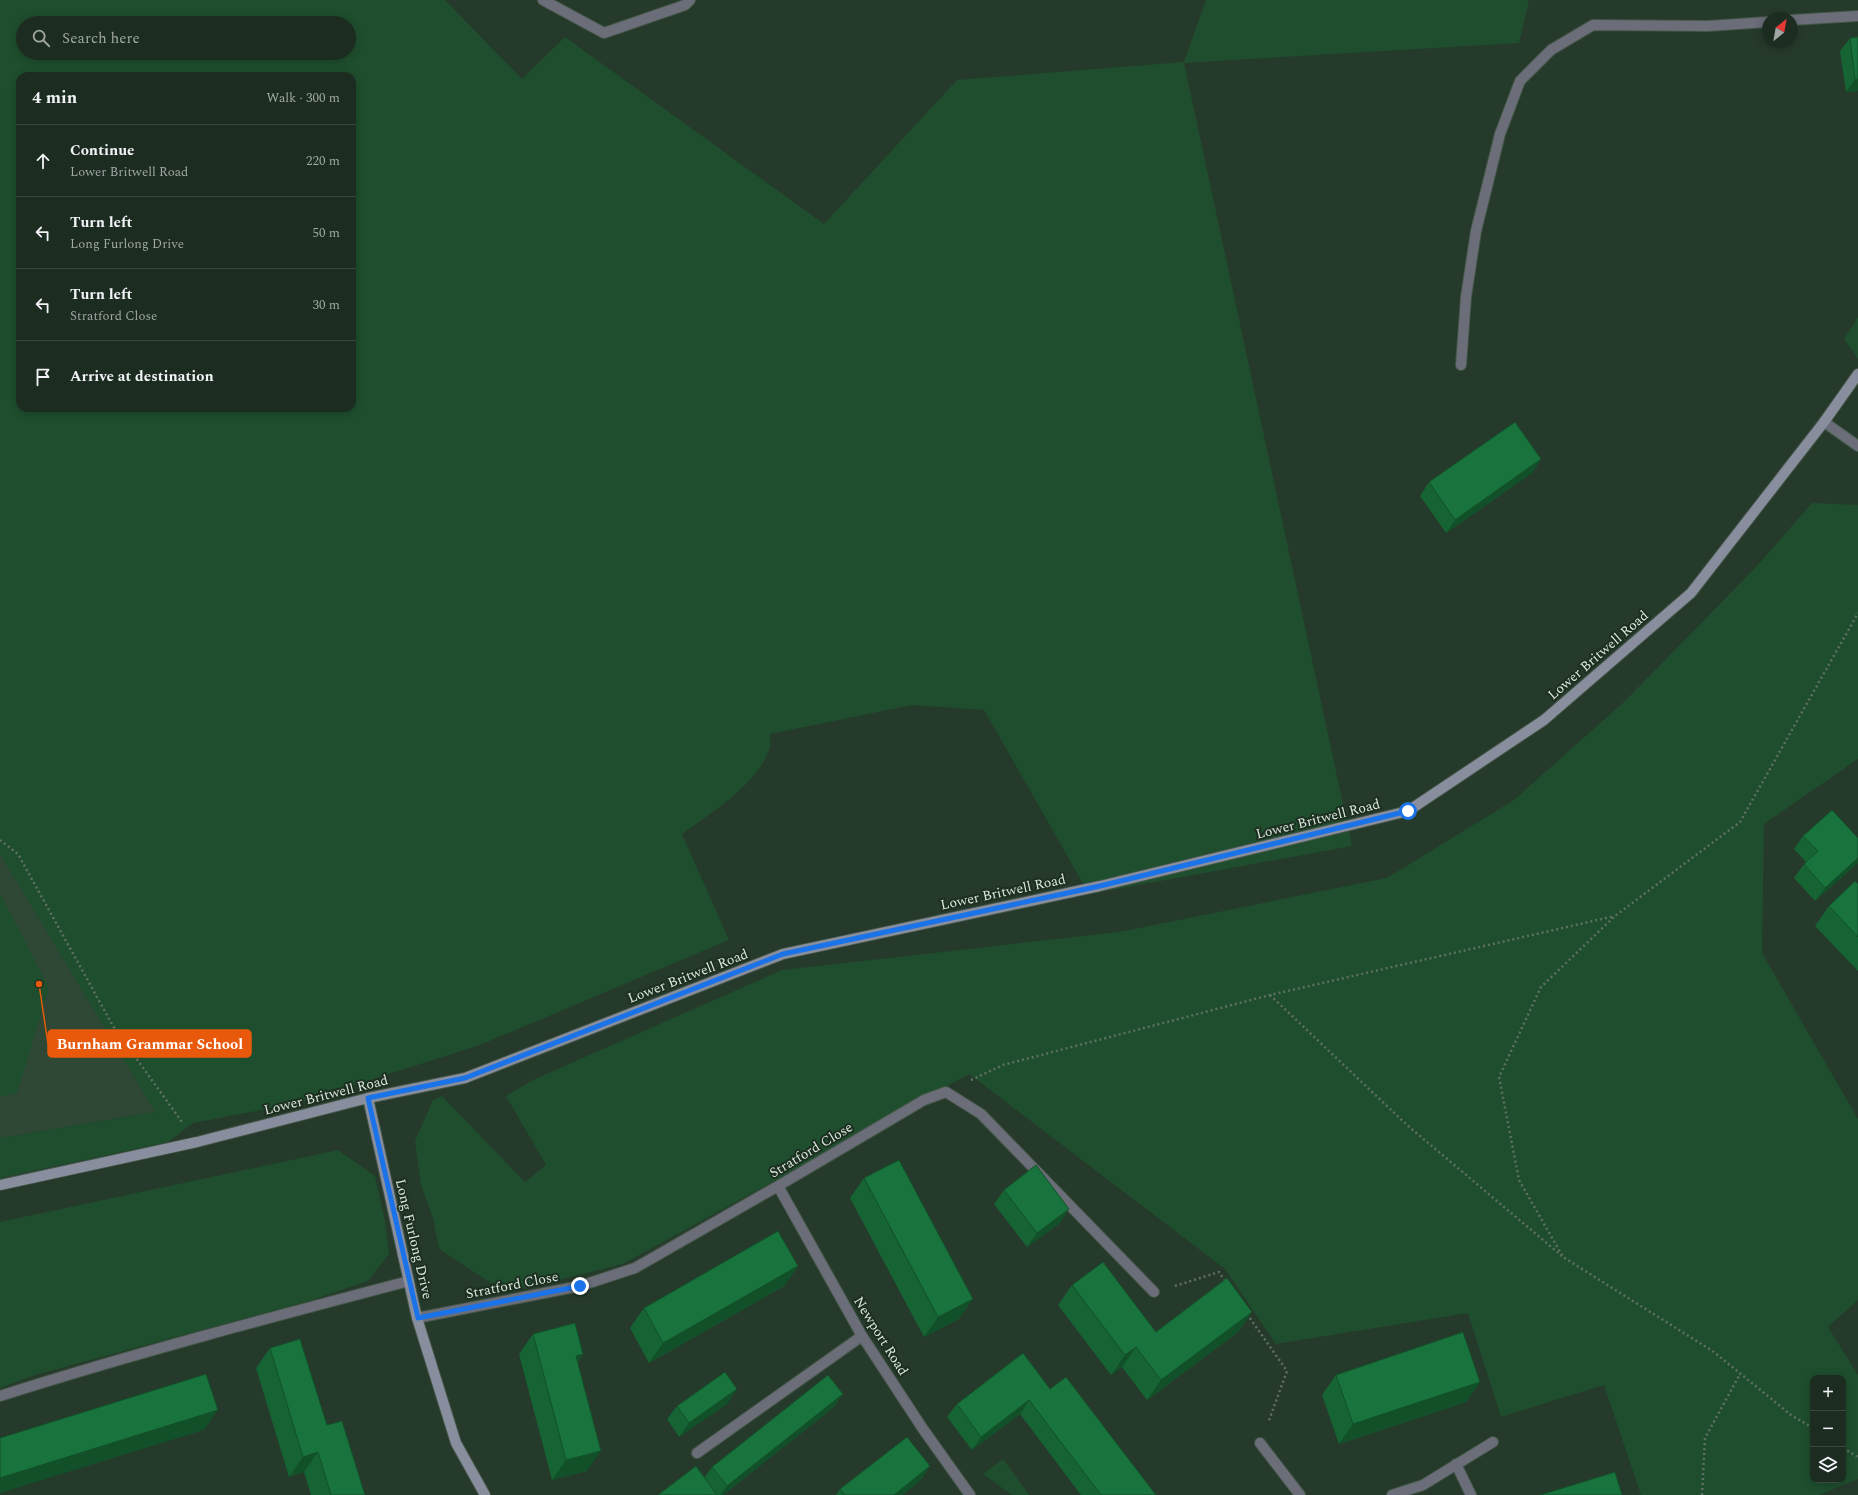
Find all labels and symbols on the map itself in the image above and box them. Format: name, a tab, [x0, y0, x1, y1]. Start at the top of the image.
north arrow	[1762, 12, 1798, 48]
street label: Lower Britwell Road	[1543, 605, 1653, 705]
street label: Lower Britwell Road	[1254, 793, 1383, 845]
route start	[1399, 802, 1417, 820]
street label: Lower Britwell Road	[938, 868, 1068, 916]
street label: Lower Britwell Road	[625, 943, 751, 1009]
callout: Burnham Grammar School	[48, 1030, 251, 1057]
text: Burnham Grammar School	[57, 1033, 243, 1056]
street label: Lower Britwell Road	[262, 1069, 391, 1121]
street label: Stratford Close	[765, 1117, 857, 1183]
street label: Long Furlong Drive	[390, 1177, 438, 1301]
street label: Stratford Close	[464, 1266, 560, 1304]
route end	[571, 1277, 589, 1295]
street label: Newport Road	[848, 1292, 914, 1380]

